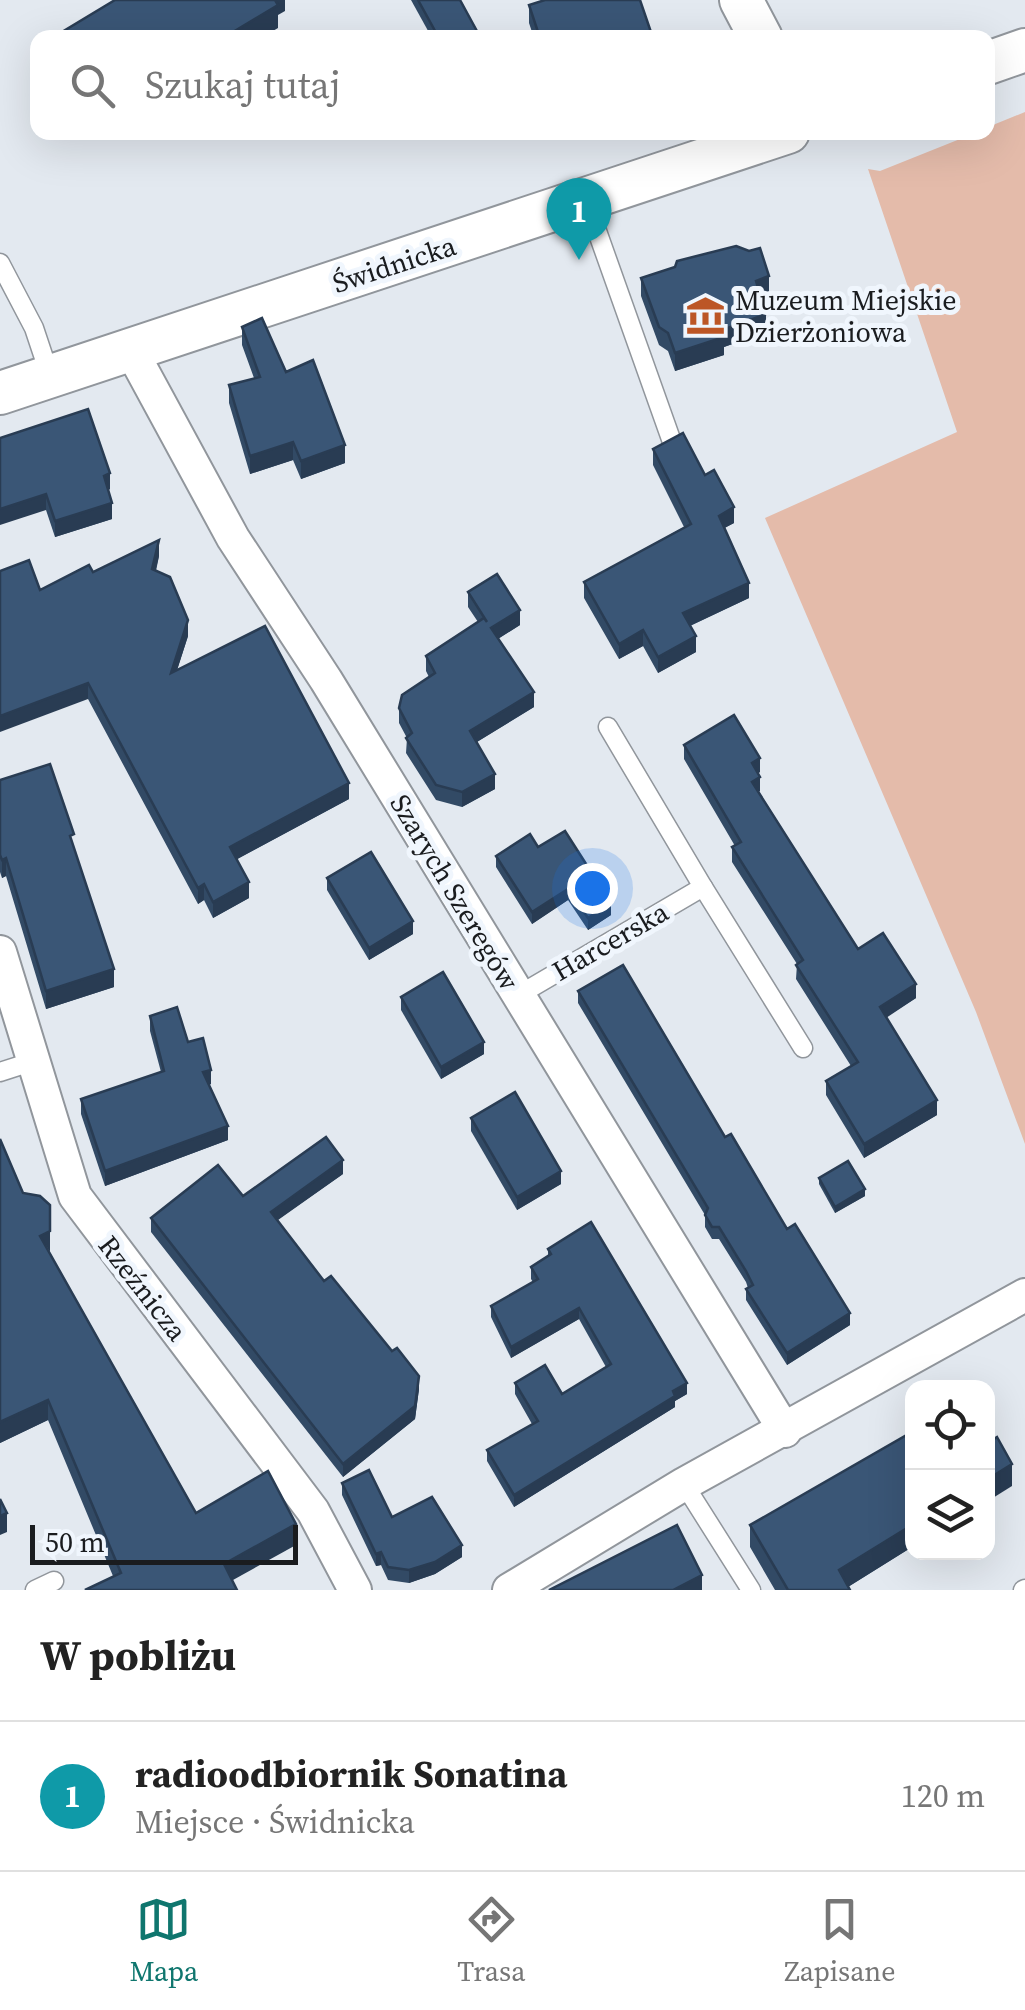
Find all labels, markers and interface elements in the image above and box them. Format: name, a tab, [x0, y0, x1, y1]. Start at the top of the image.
search box	[30, 30, 995, 140]
icon: search	[65, 58, 120, 113]
text: Szukaj tutaj	[145, 59, 340, 111]
pin: 1	[546, 178, 612, 260]
street label: Świdnicka	[327, 226, 461, 302]
place label: Muzeum Miejskie Dzierżoniowa	[735, 281, 957, 351]
museum icon: Muzeum Miejskie Dzierżoniowa	[684, 295, 726, 337]
street label: Szarych Szeregów	[382, 787, 529, 997]
your location	[567, 863, 618, 914]
street label: Harcerska	[545, 892, 676, 989]
street label: Rzeźnicza	[90, 1227, 197, 1349]
map controls	[905, 1380, 995, 1560]
button: locate	[905, 1380, 995, 1470]
button: layers	[905, 1470, 995, 1560]
scale bar	[30, 1520, 298, 1564]
text: 50 m	[45, 1523, 105, 1561]
text: W pobliżu	[40, 1626, 236, 1684]
text: radioodbiornik Sonatina	[135, 1748, 567, 1800]
text: 1	[64, 1774, 81, 1818]
text: 120 m	[901, 1774, 985, 1818]
text: Miejsce · Świdnicka	[135, 1800, 415, 1844]
tab: Mapa	[129, 1892, 198, 1990]
tab: Trasa	[457, 1892, 525, 1990]
tab: Zapisane	[784, 1892, 896, 1990]

